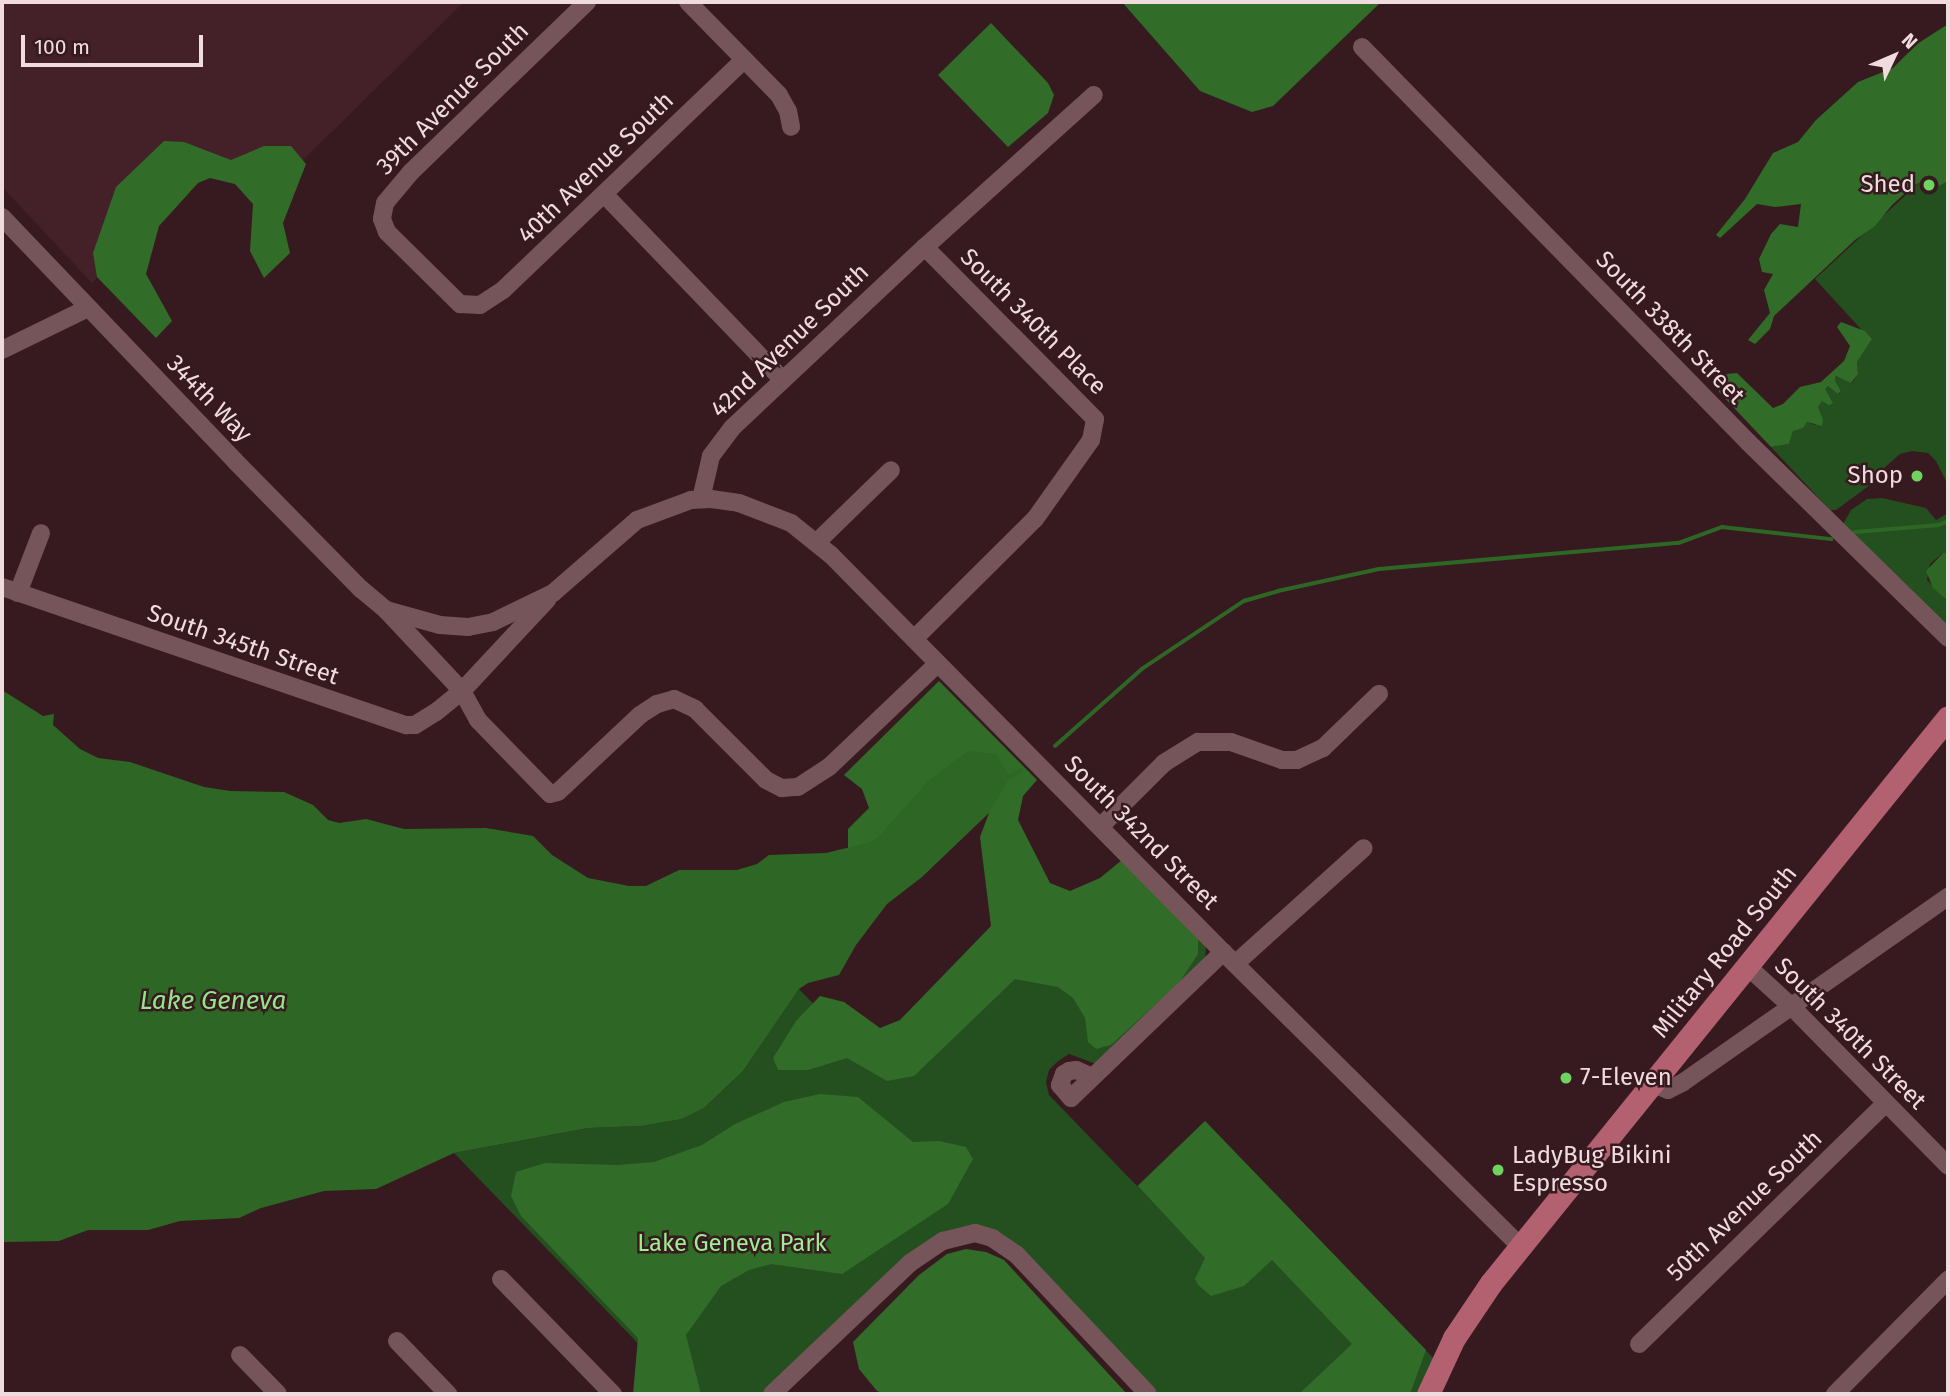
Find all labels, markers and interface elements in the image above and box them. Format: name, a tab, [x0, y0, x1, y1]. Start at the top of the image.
street label: 39th Avenue South	[371, 17, 535, 181]
scale bar	[24, 21, 206, 65]
north arrow	[1859, 21, 1929, 91]
text: N	[1897, 29, 1922, 54]
text: 100 m	[34, 34, 90, 60]
street label: 40th Avenue South	[512, 86, 680, 250]
place label: Shed	[1860, 171, 1915, 199]
marker: Shed	[1921, 177, 1937, 193]
street label: South 340th Place	[954, 243, 1112, 401]
street label: South 338th Street	[1590, 246, 1750, 410]
street label: 42nd Avenue South	[705, 258, 875, 424]
street label: 344th Way	[160, 349, 258, 449]
place label: Shop	[1848, 462, 1903, 490]
marker: Shop	[1909, 468, 1925, 484]
street label: South 345th Street	[143, 599, 343, 691]
street label: South 342nd Street	[1058, 750, 1224, 916]
street label: Military Road South	[1647, 860, 1803, 1044]
street label: South 340th Street	[1768, 952, 1932, 1116]
water label: Lake Geneva	[140, 985, 286, 1017]
place label: 7-Eleven	[1580, 1064, 1672, 1092]
marker: 7-Eleven	[1558, 1070, 1574, 1086]
street label: 50th Avenue South	[1662, 1125, 1828, 1287]
place label: LadyBug Bikini Espresso	[1512, 1142, 1672, 1198]
marker: LadyBug Bikini Espresso	[1490, 1162, 1506, 1178]
park label: Lake Geneva Park	[637, 1230, 827, 1258]

